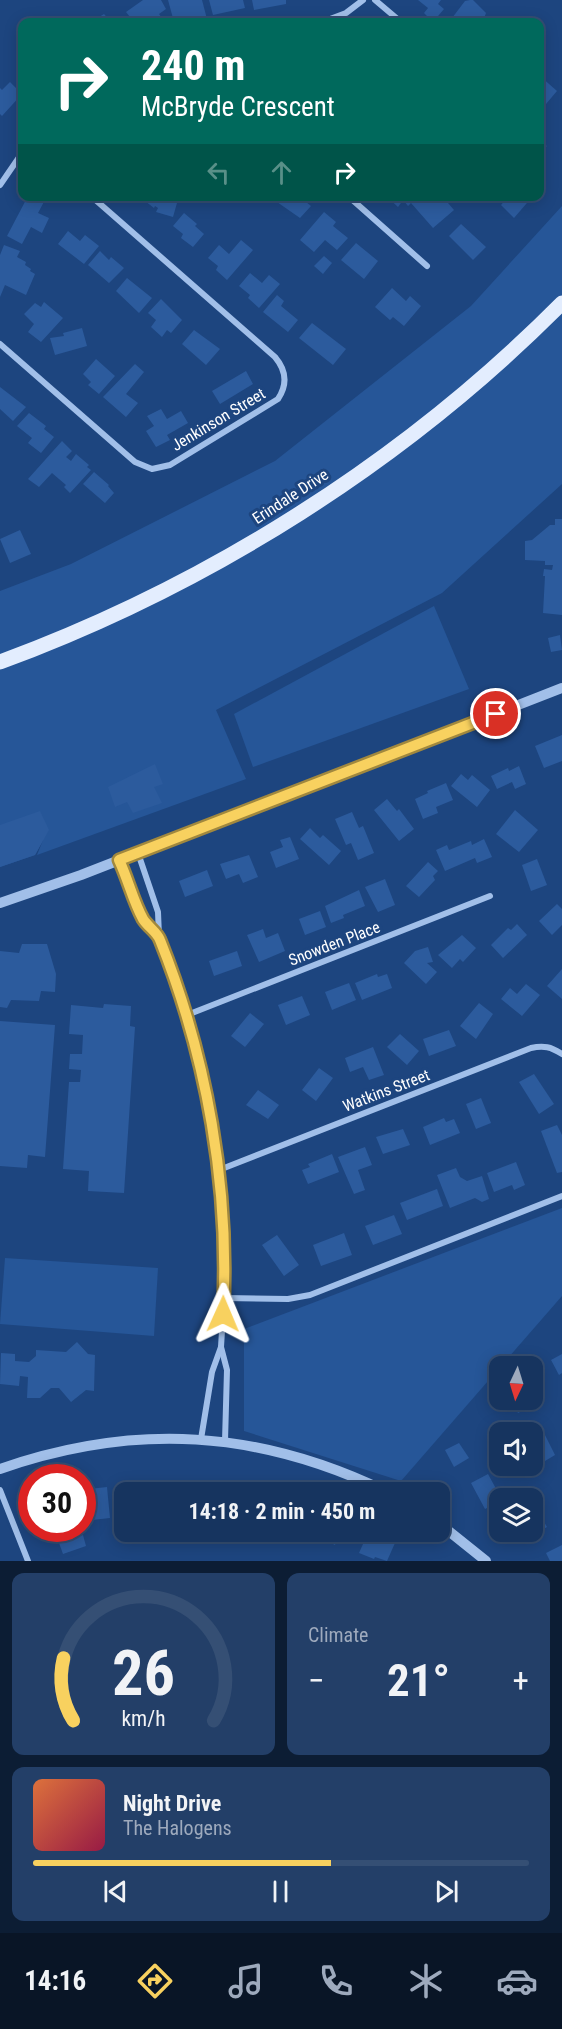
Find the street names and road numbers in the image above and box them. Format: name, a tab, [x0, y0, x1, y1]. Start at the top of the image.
street label: Jenkinson Street	[168, 384, 269, 455]
street label: Erindale Drive	[249, 465, 332, 528]
street label: Snowden Place	[286, 917, 383, 970]
street label: Watkins Street	[340, 1065, 433, 1116]

